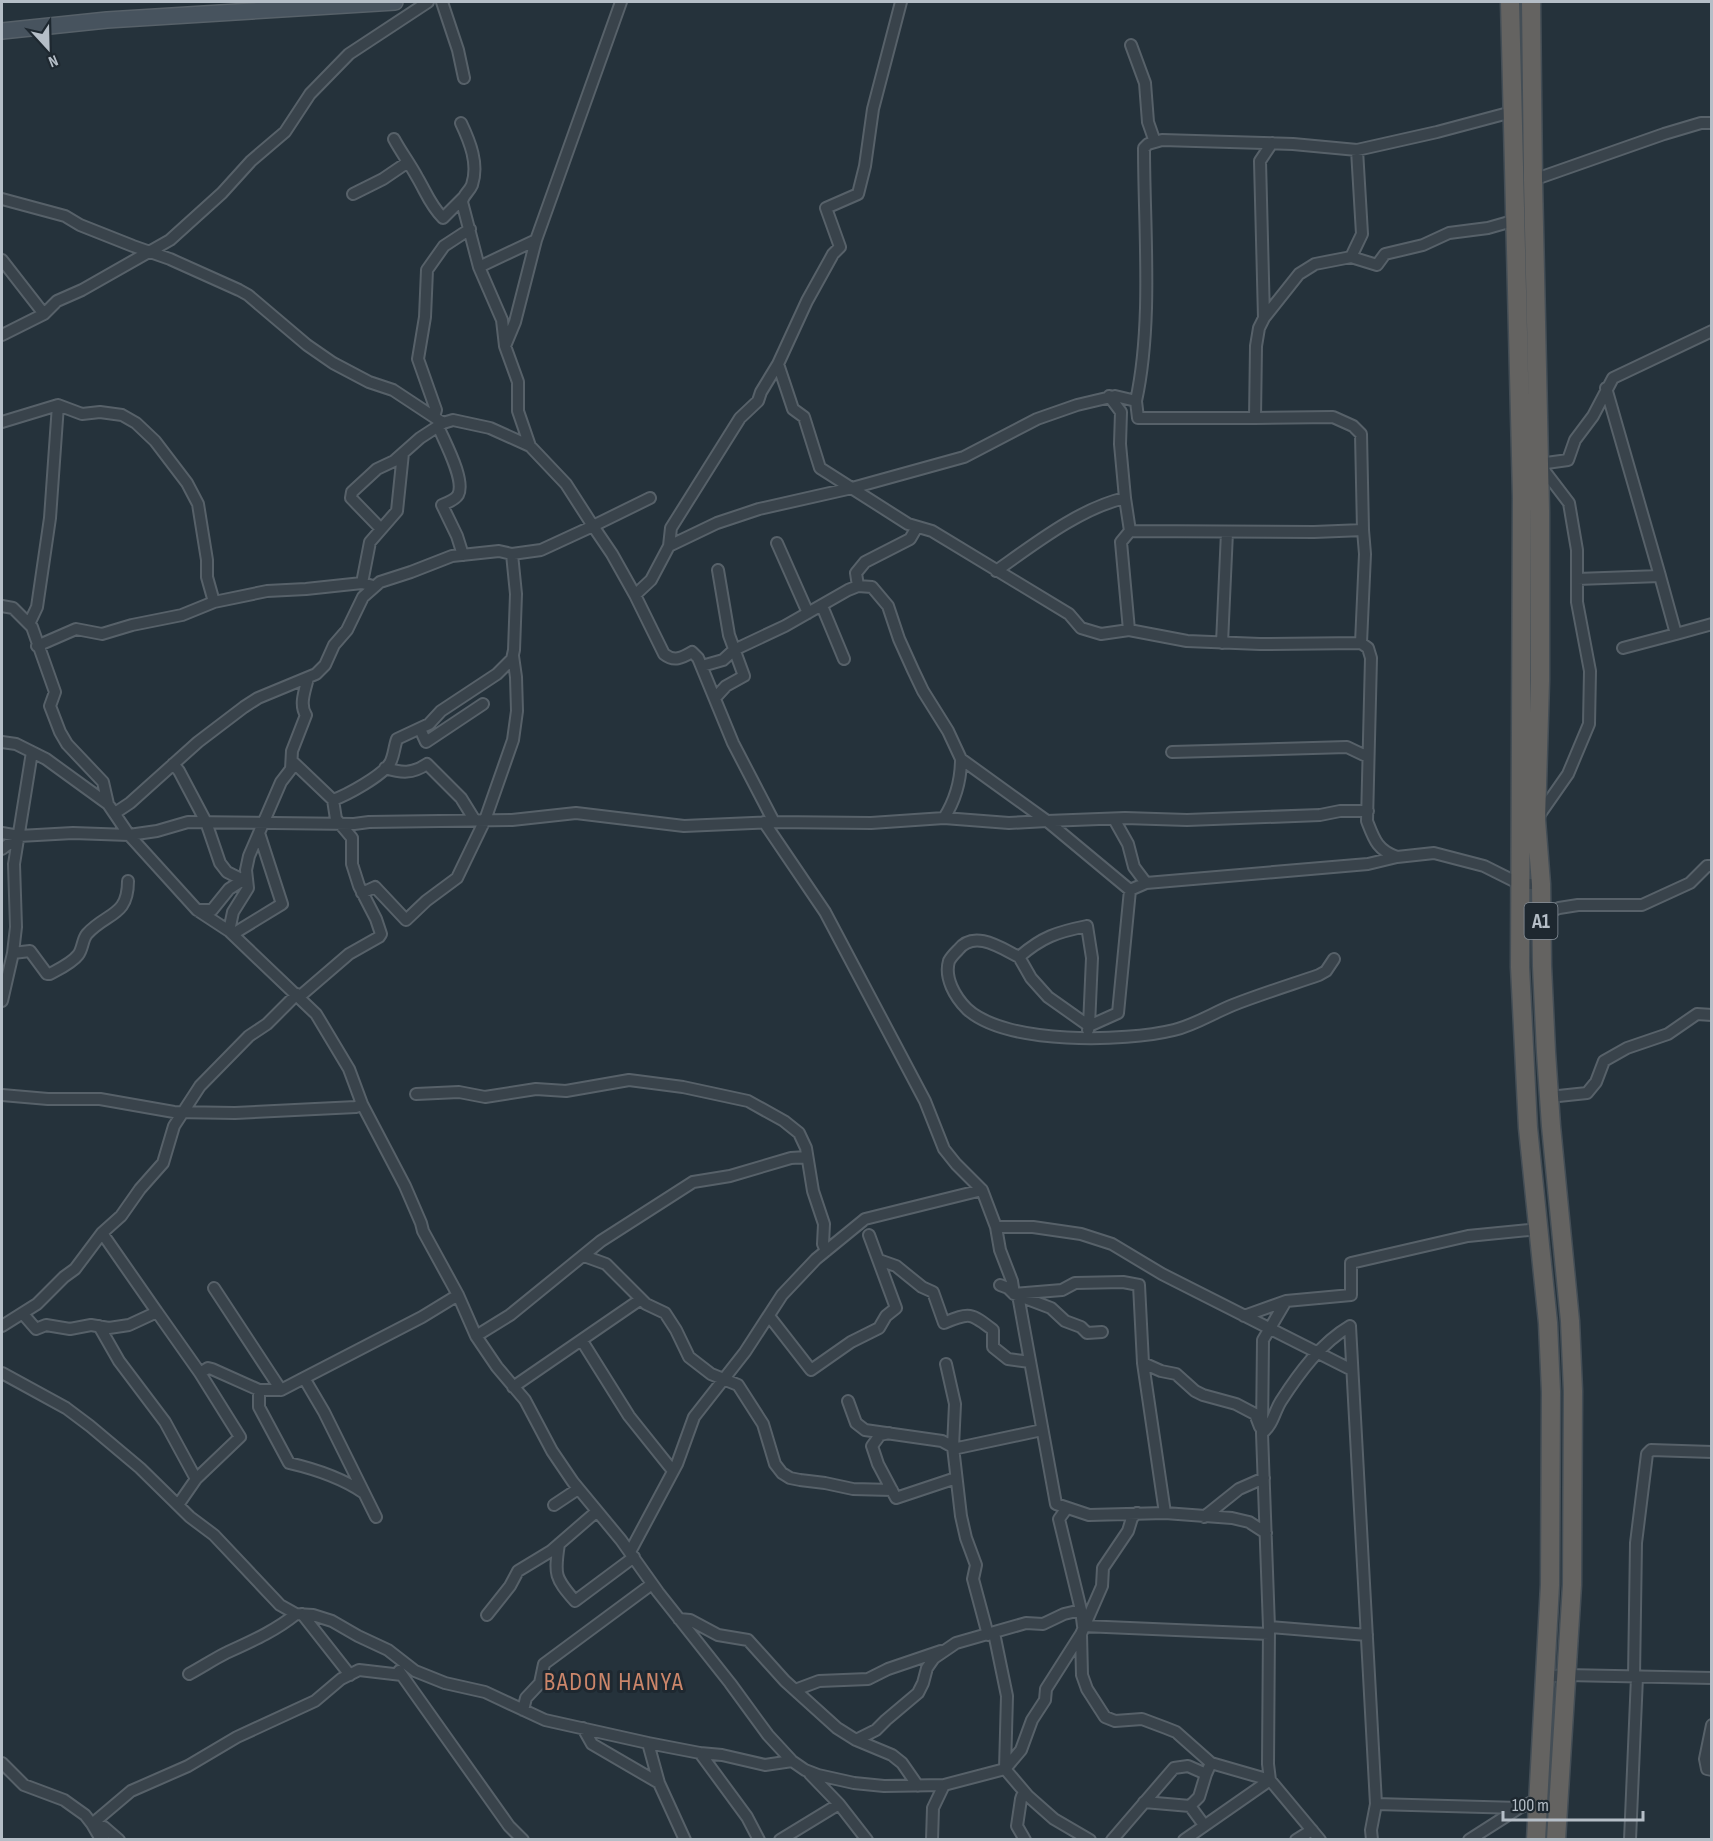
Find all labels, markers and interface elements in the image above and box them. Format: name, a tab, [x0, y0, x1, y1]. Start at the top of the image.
north arrow	[18, 18, 78, 78]
text: N	[46, 50, 61, 71]
road number: A1	[1524, 903, 1558, 939]
district label: BADON HANYA	[544, 1667, 684, 1698]
scale bar	[1503, 1784, 1642, 1822]
text: 100 m	[1512, 1795, 1549, 1816]

